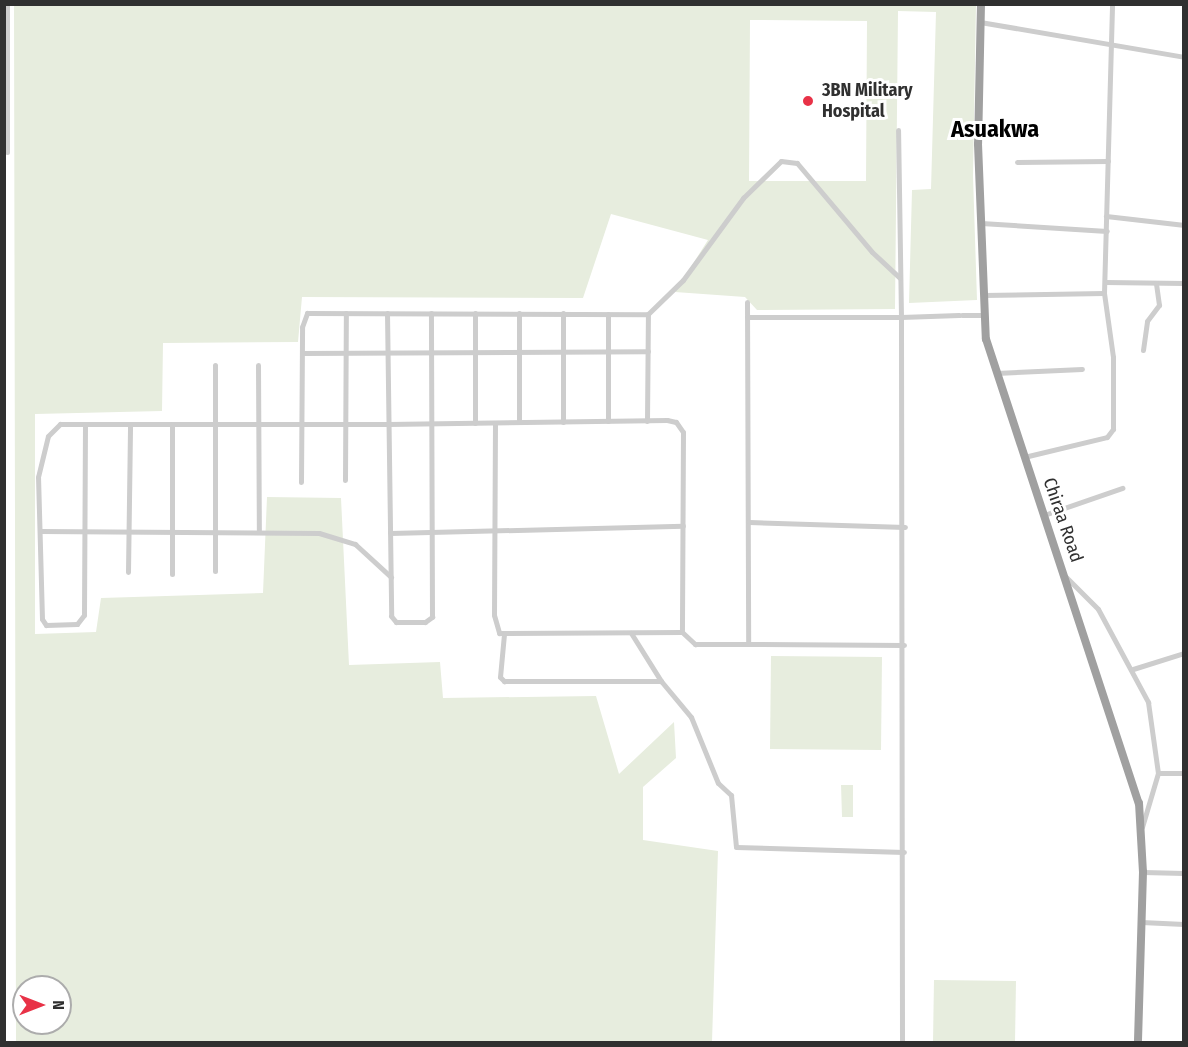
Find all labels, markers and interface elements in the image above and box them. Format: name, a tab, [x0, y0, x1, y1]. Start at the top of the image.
place label: 3BN Military Hospital	[822, 80, 913, 122]
marker: 3BN Military Hospital	[799, 92, 817, 110]
district label: Asuakwa	[951, 116, 1039, 144]
street label: Chiraa Road	[1038, 475, 1088, 565]
north arrow	[12, 975, 72, 1035]
text: N	[49, 1000, 68, 1010]

